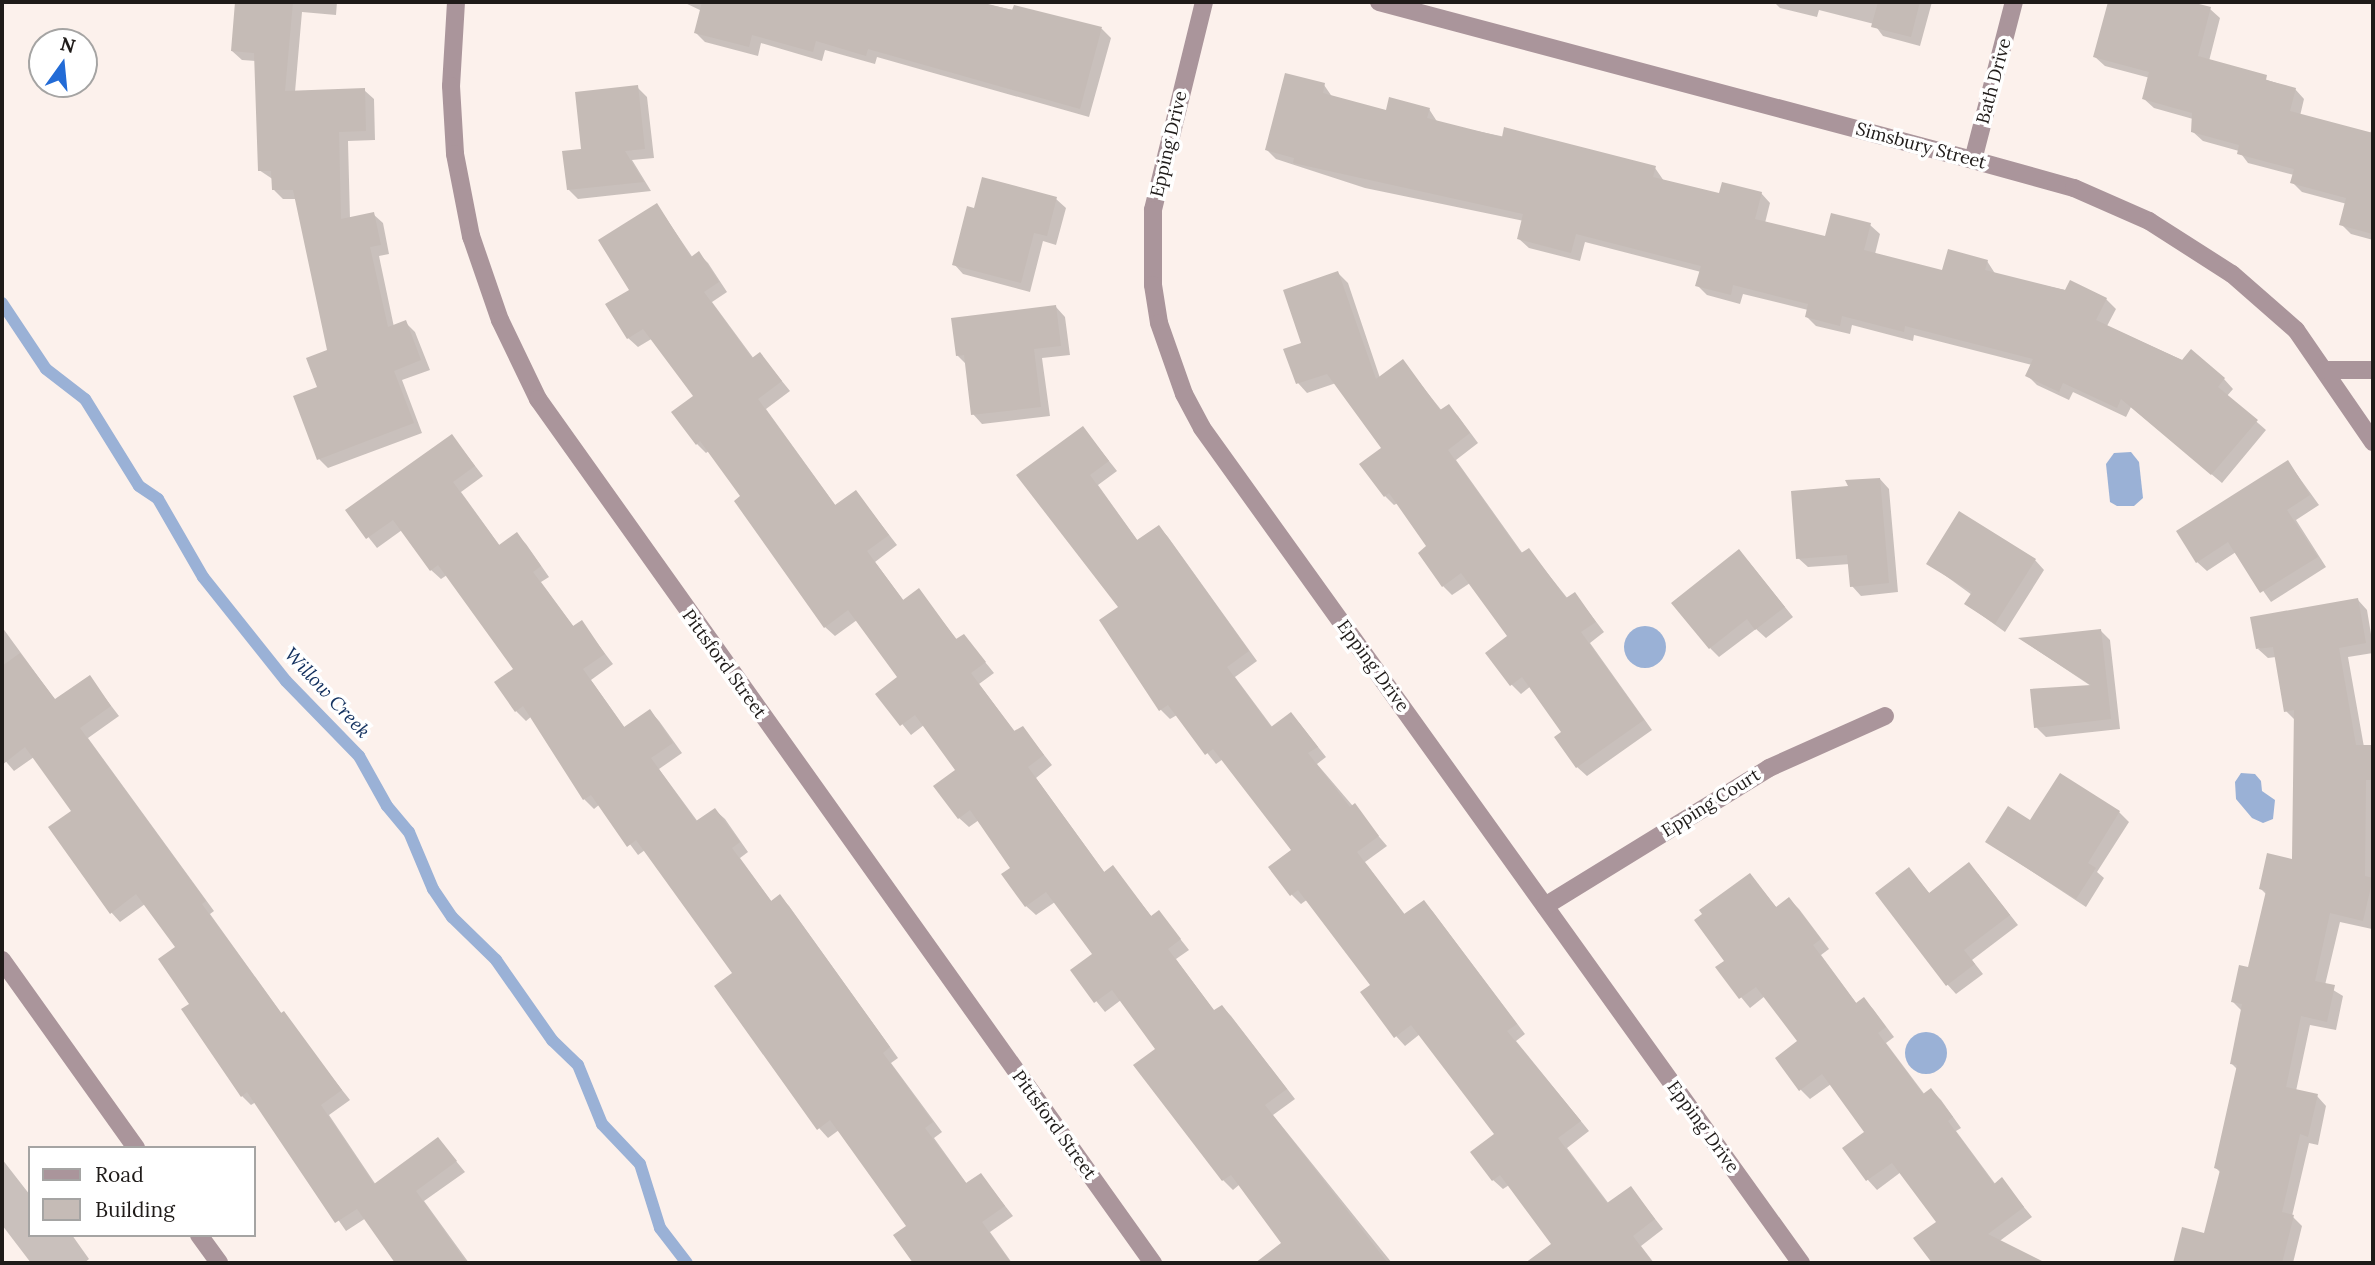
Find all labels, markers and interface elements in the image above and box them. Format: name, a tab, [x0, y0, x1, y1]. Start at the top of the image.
north arrow	[28, 28, 98, 98]
text: N	[58, 31, 78, 58]
street label: Bath Drive	[1972, 36, 2016, 126]
street label: Epping Drive	[1146, 89, 1192, 199]
street label: Simsbury Street	[1853, 118, 1989, 174]
street label: Pittsford Street	[677, 605, 771, 723]
street label: Epping Drive	[1332, 616, 1414, 716]
water label: Willow Creek	[279, 643, 375, 743]
street label: Epping Court	[1658, 764, 1764, 842]
street label: Pittsford Street	[1007, 1066, 1101, 1184]
street label: Epping Drive	[1662, 1077, 1744, 1177]
legend	[28, 1146, 256, 1237]
text: Road	[95, 1161, 144, 1188]
text: Building	[95, 1196, 175, 1223]

